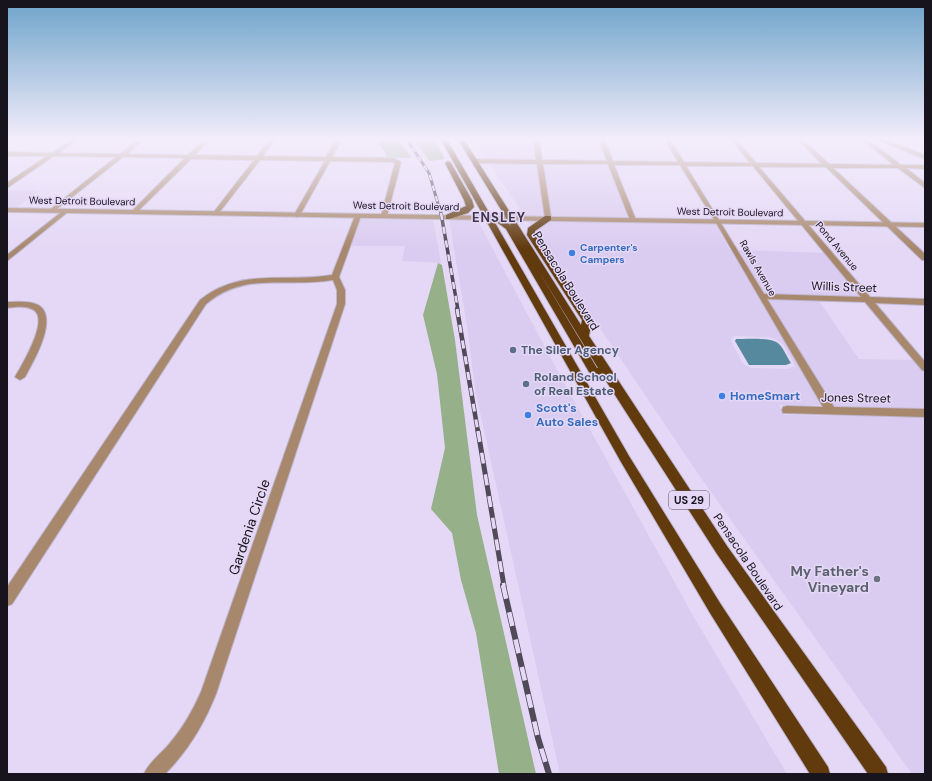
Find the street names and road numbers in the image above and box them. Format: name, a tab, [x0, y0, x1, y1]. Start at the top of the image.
street label: West Detroit Boulevard	[29, 194, 135, 208]
street label: West Detroit Boulevard	[353, 199, 459, 213]
street label: West Detroit Boulevard	[677, 205, 783, 219]
street label: Pond Avenue	[813, 219, 861, 273]
street label: Pensacola Boulevard	[529, 228, 603, 334]
street label: Rawls Avenue	[737, 238, 779, 299]
street label: Willis Street	[811, 278, 878, 296]
street label: Jones Street	[821, 389, 891, 407]
street label: Gardenia Circle	[224, 477, 274, 577]
road number: US 29	[669, 491, 709, 509]
street label: Pensacola Boulevard	[709, 510, 787, 614]

